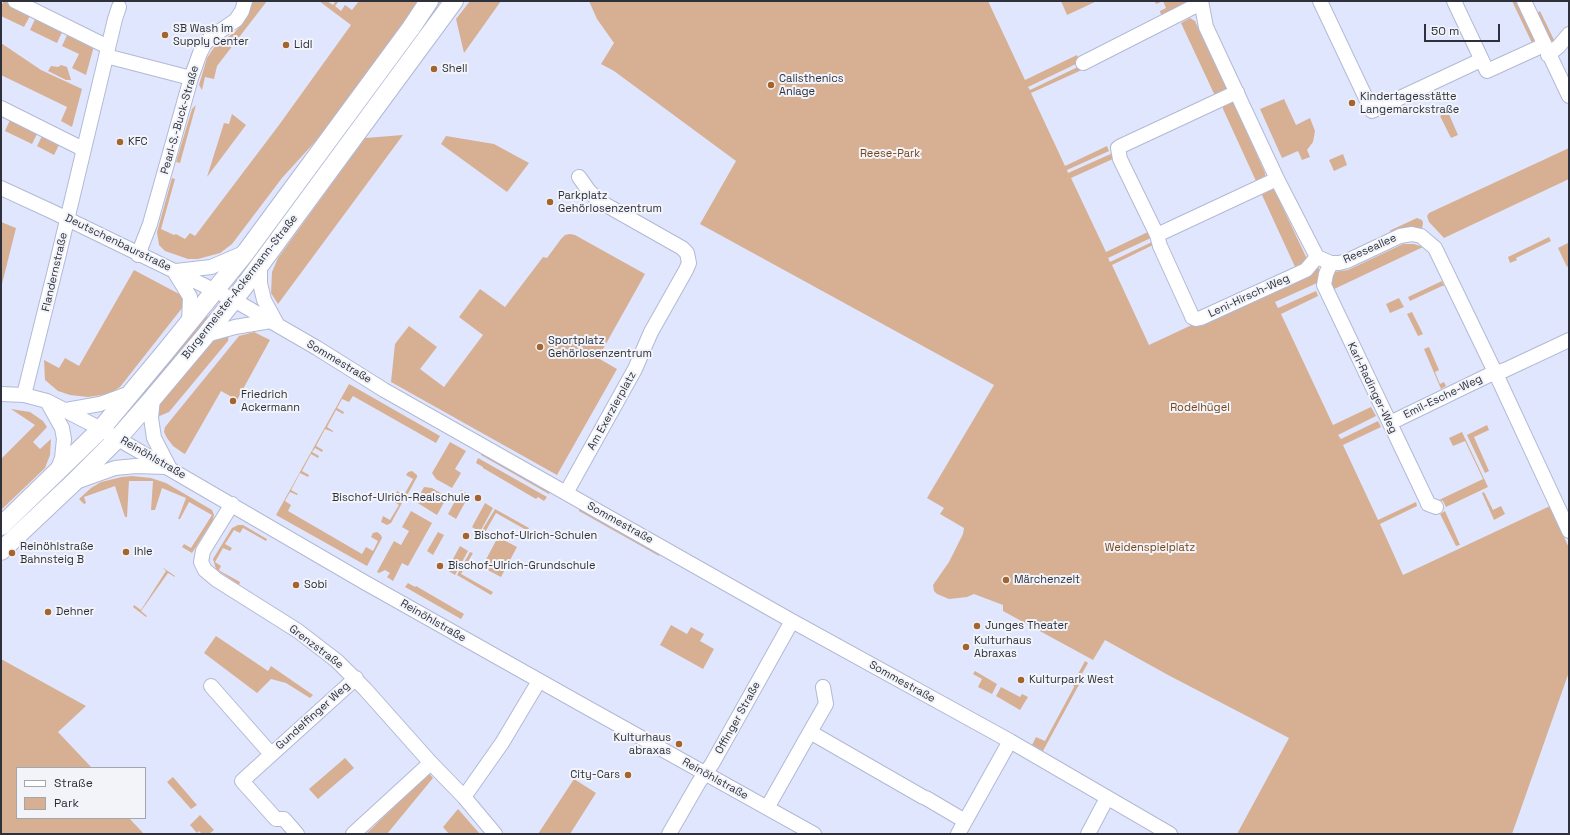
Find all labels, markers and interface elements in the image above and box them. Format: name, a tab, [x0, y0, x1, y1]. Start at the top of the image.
scale bar	[1426, 16, 1502, 42]
place label: SB Wash im Supply Center	[173, 22, 249, 48]
text: 50 m	[1431, 23, 1459, 39]
marker: SB Wash im Supply Center	[160, 30, 170, 40]
place label: Lidl	[294, 38, 312, 52]
marker: Lidl	[281, 40, 291, 50]
place label: Shell	[442, 62, 467, 76]
street label: Pearl-S.-Buck-Straße	[158, 64, 202, 176]
marker: Shell	[429, 64, 439, 74]
place label: Calisthenics Anlage	[779, 72, 844, 98]
marker: Calisthenics Anlage	[766, 80, 776, 90]
place label: Kindertagesstätte Langemarckstraße	[1360, 90, 1459, 116]
marker: Kindertagesstätte Langemarckstraße	[1347, 98, 1357, 108]
place label: KFC	[128, 135, 148, 149]
marker: KFC	[115, 137, 125, 147]
park label: Reese-Park	[860, 147, 920, 161]
place label: Parkplatz Gehörlosenzentrum	[558, 189, 662, 215]
marker: Parkplatz Gehörlosenzentrum	[545, 197, 555, 207]
street label: Deutschenbaurstraße	[63, 212, 173, 274]
street label: Bürgermeister-Ackermann-Straße	[179, 212, 301, 362]
street label: Flandernstraße	[40, 231, 70, 313]
street label: Reeseallee	[1341, 231, 1399, 267]
street label: Leni-Hirsch-Weg	[1206, 271, 1292, 321]
place label: Sportplatz Gehörlosenzentrum	[548, 334, 652, 360]
street label: Sommestraße	[304, 337, 374, 387]
street label: Karl-Radinger-Weg	[1344, 340, 1400, 436]
marker: Sportplatz Gehörlosenzentrum	[535, 342, 545, 352]
street label: Am Exerzierplatz	[585, 369, 639, 453]
street label: Emil-Esche-Weg	[1402, 372, 1484, 422]
place label: Friedrich Ackermann	[241, 388, 300, 414]
marker: Friedrich Ackermann	[228, 396, 238, 406]
park label: Rodelhügel	[1170, 401, 1230, 415]
street label: Reinöhlstraße	[118, 434, 188, 482]
place label: Bischof-Ulrich-Realschule	[332, 491, 470, 505]
marker: Bischof-Ulrich-Realschule	[473, 493, 483, 503]
street label: Sommestraße	[585, 499, 655, 547]
place label: Bischof-Ulrich-Schulen	[474, 529, 597, 543]
marker: Bischof-Ulrich-Schulen	[461, 531, 471, 541]
place label: Reinöhlstraße Bahnsteig B	[20, 540, 94, 566]
park label: Weidenspielplatz	[1105, 541, 1195, 555]
place label: Ihle	[134, 545, 153, 559]
marker: Ihle	[121, 547, 131, 557]
marker: Reinöhlstraße Bahnsteig B	[7, 548, 17, 558]
place label: Bischof-Ulrich-Grundschule	[448, 559, 595, 573]
marker: Bischof-Ulrich-Grundschule	[435, 561, 445, 571]
place label: Märchenzelt	[1014, 573, 1080, 587]
marker: Märchenzelt	[1001, 575, 1011, 585]
place label: Sobi	[304, 578, 327, 592]
marker: Sobi	[291, 580, 301, 590]
street label: Reinöhlstraße	[398, 597, 468, 645]
place label: Dehner	[56, 605, 94, 619]
marker: Dehner	[43, 607, 53, 617]
place label: Junges Theater	[985, 619, 1068, 633]
marker: Junges Theater	[972, 621, 982, 631]
street label: Grenzstraße	[286, 622, 346, 672]
place label: Kulturhaus Abraxas	[974, 634, 1031, 660]
marker: Kulturhaus Abraxas	[961, 642, 971, 652]
street label: Sommestraße	[867, 658, 937, 706]
place label: Kulturpark West	[1029, 673, 1114, 687]
marker: Kulturpark West	[1016, 675, 1026, 685]
street label: Gundelfinger Weg	[273, 679, 353, 753]
street label: Offinger Straße	[713, 679, 763, 757]
place label: Kulturhaus abraxas	[614, 731, 671, 757]
marker: Kulturhaus abraxas	[674, 739, 684, 749]
street label: Reinöhlstraße	[680, 755, 750, 803]
legend	[16, 767, 146, 819]
place label: City-Cars	[570, 768, 620, 782]
marker: City-Cars	[623, 770, 633, 780]
text: Straße	[54, 775, 93, 791]
text: Park	[54, 795, 79, 811]

